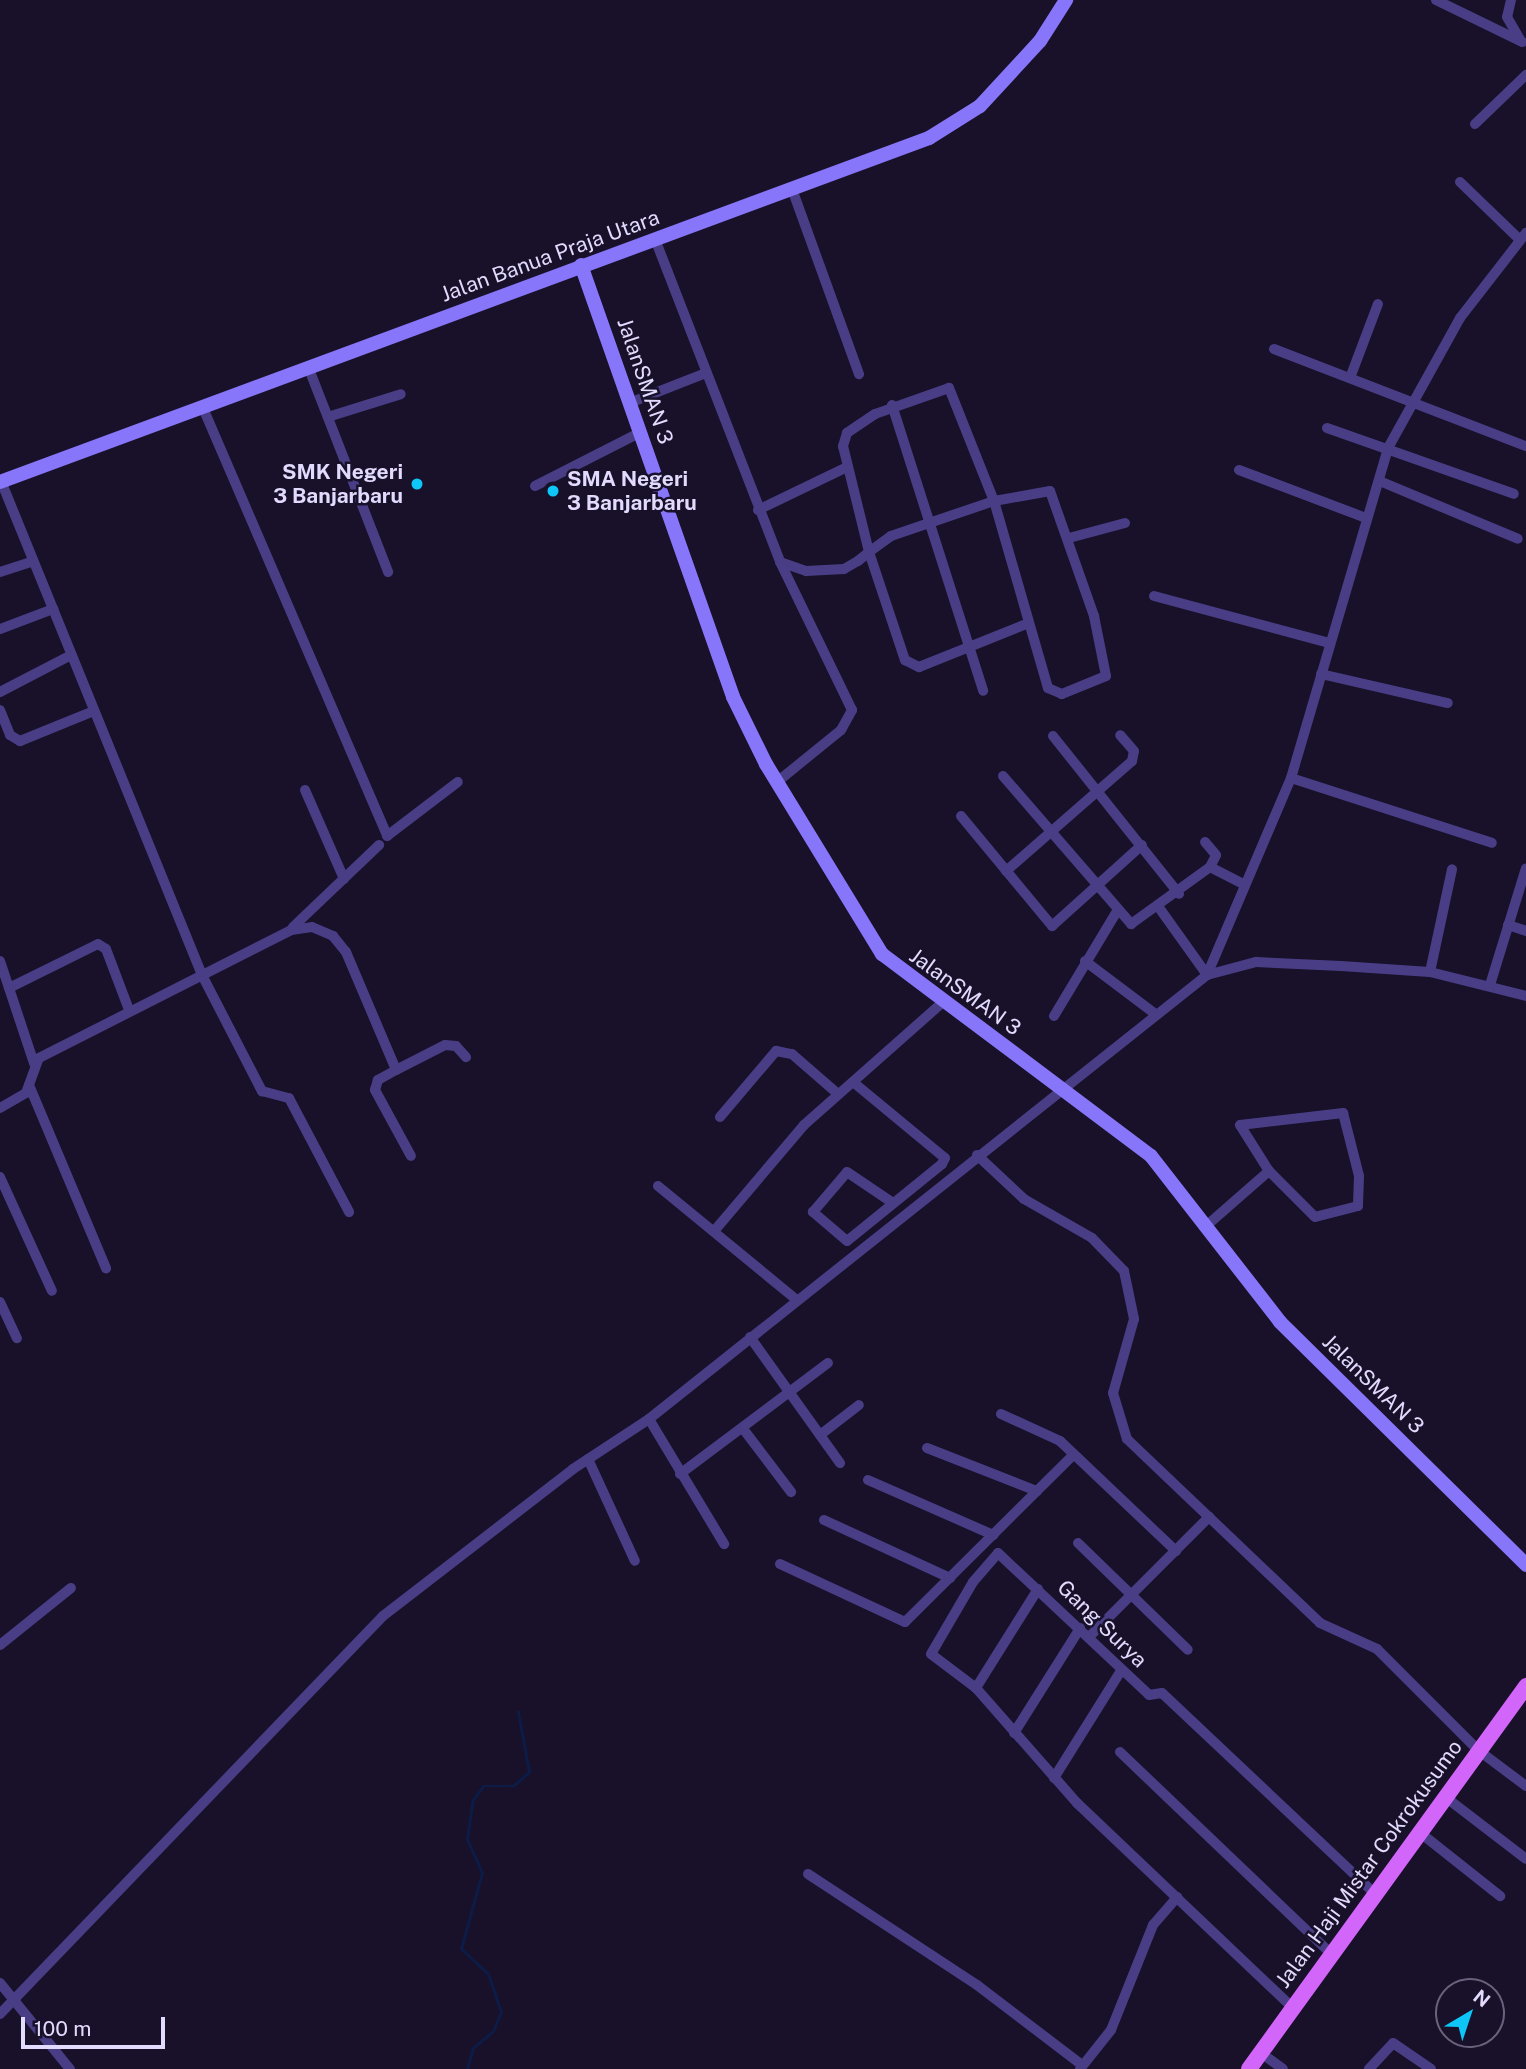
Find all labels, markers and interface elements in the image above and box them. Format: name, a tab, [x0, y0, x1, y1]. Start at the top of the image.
street label: Jalan Banua Praja Utara	[437, 205, 663, 307]
street label: JalanSMAN 3	[612, 315, 678, 447]
place label: SMK Negeri 3 Banjarbaru	[273, 459, 403, 509]
place label: SMA Negeri 3 Banjarbaru	[567, 466, 697, 516]
marker: SMK Negeri 3 Banjarbaru	[409, 476, 425, 492]
marker: SMA Negeri 3 Banjarbaru	[545, 483, 561, 499]
street label: JalanSMAN 3	[904, 943, 1026, 1041]
street label: JalanSMAN 3	[1317, 1329, 1429, 1439]
street label: Gang Surya	[1052, 1575, 1152, 1673]
street label: Jalan Haji Mistar Cokrokusumo	[1271, 1735, 1467, 1993]
north arrow	[1435, 1978, 1505, 2048]
text: N	[1469, 1985, 1495, 2011]
scale bar	[24, 2002, 168, 2046]
text: 100 m	[34, 2016, 91, 2041]

